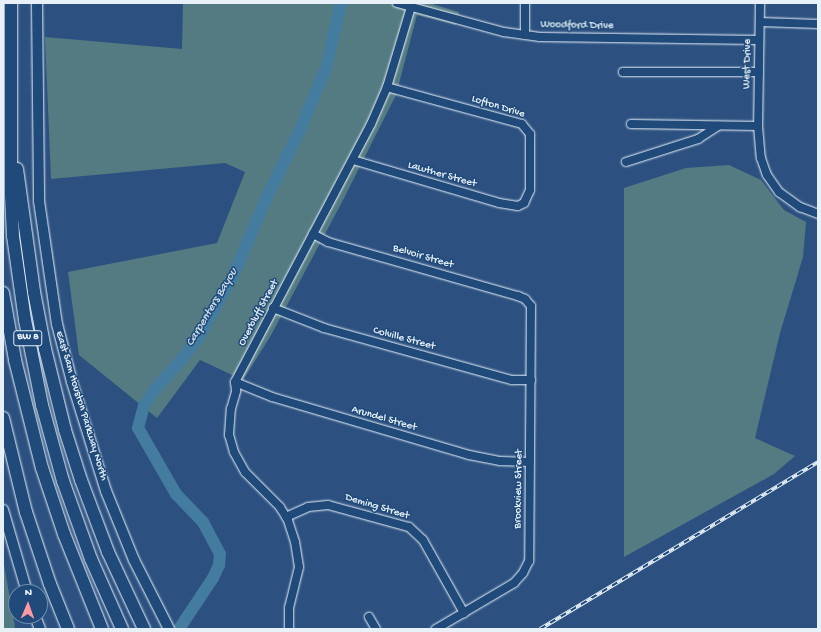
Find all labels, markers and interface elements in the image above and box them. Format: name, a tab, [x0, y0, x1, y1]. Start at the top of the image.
street label: Woodford Drive	[540, 19, 614, 33]
street label: West Drive	[741, 39, 755, 89]
street label: Lofton Drive	[470, 93, 526, 121]
street label: Lawther Street	[406, 159, 478, 191]
street label: Belvoir Street	[391, 242, 455, 272]
water label: Carpenters Bayou	[184, 266, 242, 350]
street label: Overbluff Street	[236, 278, 282, 348]
street label: Colville Street	[371, 324, 437, 354]
road number: BW 8	[13, 330, 43, 346]
street label: East Sam Houston Parkway North	[52, 330, 110, 482]
street label: Arundel Street	[350, 403, 418, 435]
street label: Brookview Street	[512, 449, 526, 529]
street label: Deming Street	[343, 491, 411, 523]
north arrow	[8, 584, 48, 624]
text: N	[25, 587, 32, 599]

